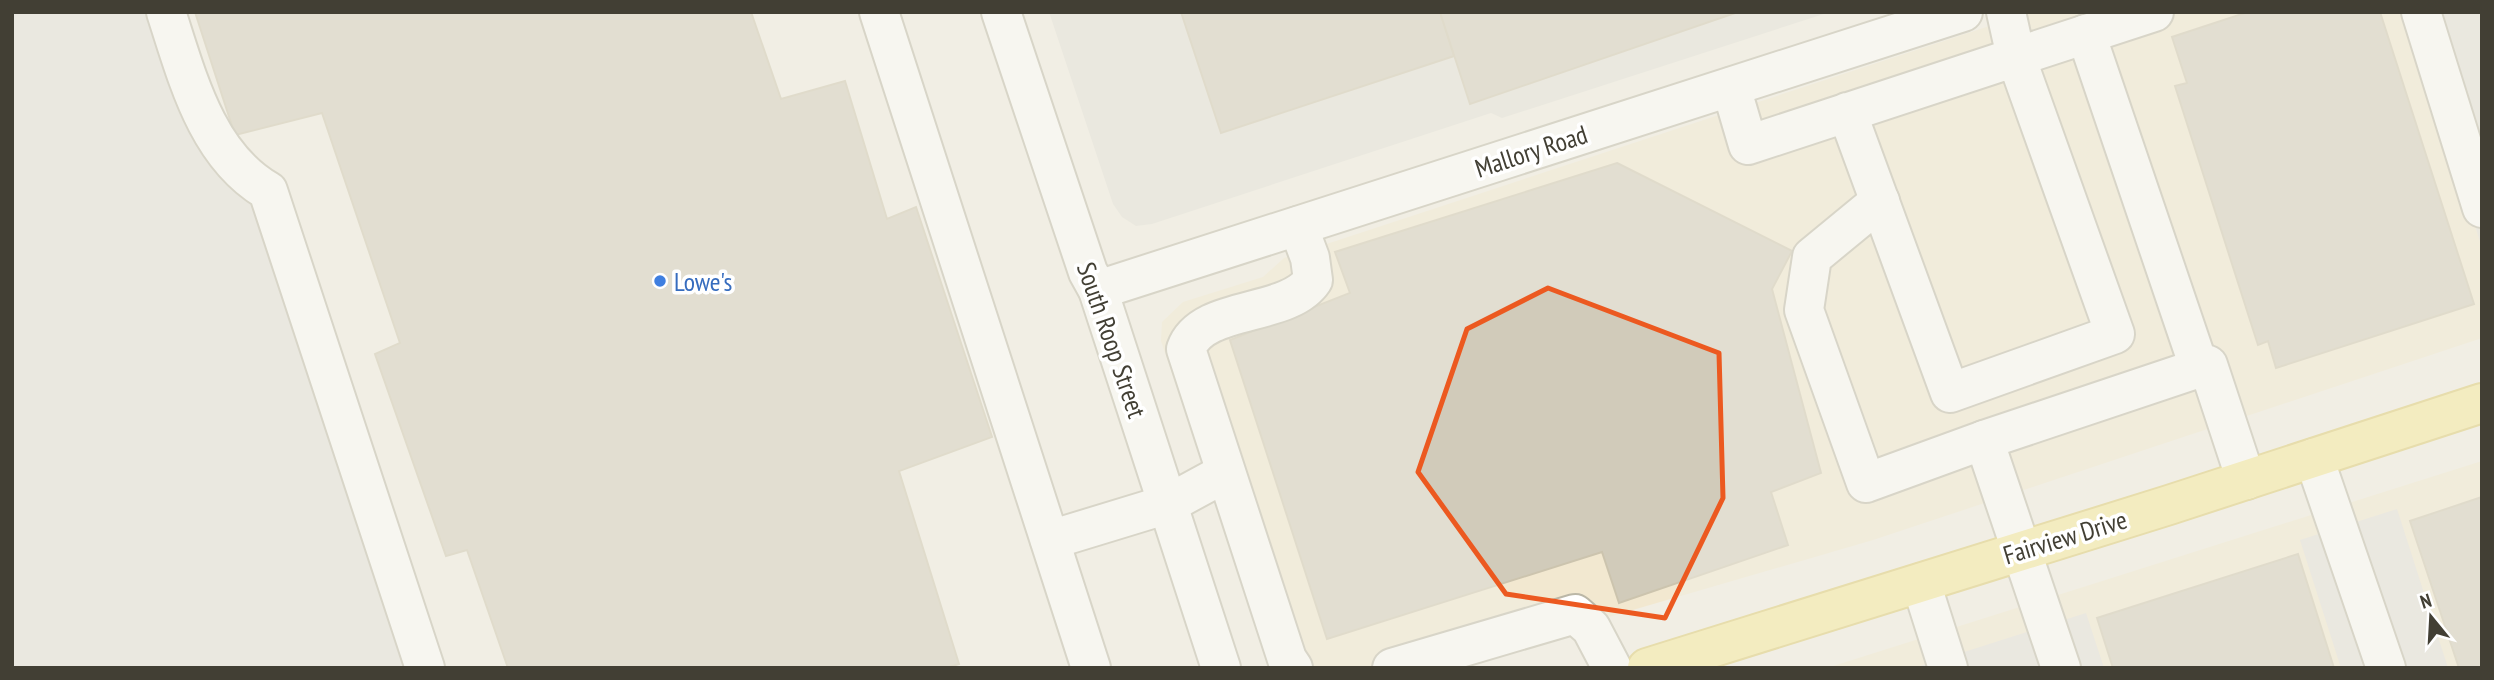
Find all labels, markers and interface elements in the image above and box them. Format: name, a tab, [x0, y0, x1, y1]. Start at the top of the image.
street label: Mallory Road	[1471, 117, 1591, 185]
street label: South Roop Street	[1070, 258, 1154, 422]
place label: Lowe's	[674, 265, 732, 298]
marker: Lowe's	[652, 273, 668, 289]
street label: Fairview Drive	[1999, 503, 2131, 571]
north arrow	[2396, 582, 2466, 652]
text: N	[2417, 588, 2434, 614]

